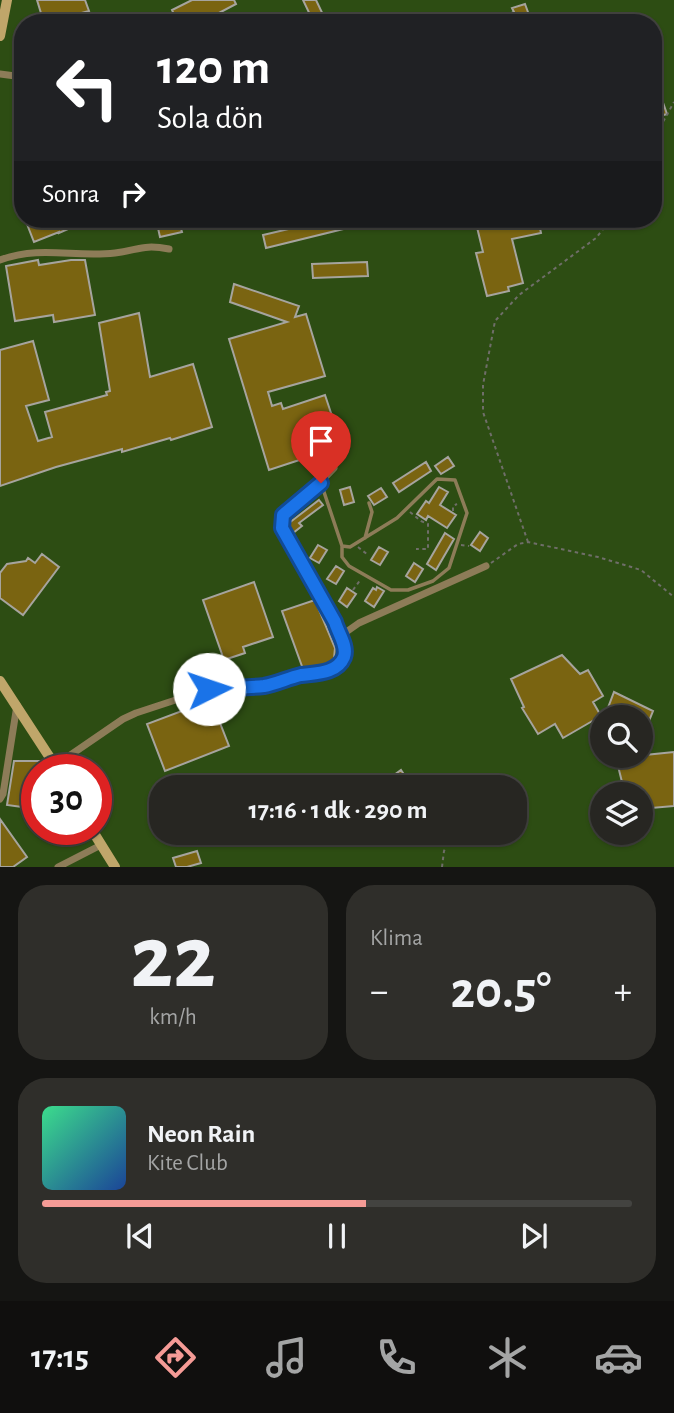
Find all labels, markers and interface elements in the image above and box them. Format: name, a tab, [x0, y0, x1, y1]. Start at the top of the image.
icon: left	[42, 42, 133, 133]
text: 120 m	[157, 44, 270, 93]
text: Sola dön	[157, 102, 264, 134]
icon: right	[114, 175, 152, 213]
text: Sonra	[42, 181, 100, 207]
pin	[291, 411, 351, 483]
icon: arrive	[302, 422, 340, 460]
position arrow	[172, 652, 246, 726]
map controls	[590, 705, 653, 845]
button: search	[590, 705, 653, 768]
speed limit sign: 30	[21, 754, 112, 845]
button: layers	[590, 782, 653, 845]
text: 17:16 · 1 dk · 290 m	[248, 797, 428, 823]
text: 22	[130, 913, 216, 1004]
text: Klima	[370, 927, 423, 950]
text: 20.5°	[450, 965, 552, 1017]
text: −	[370, 973, 388, 1011]
text: +	[614, 973, 632, 1011]
text: km/h	[149, 1006, 197, 1029]
text: Neon Rain	[147, 1121, 255, 1147]
text: Kite Club	[147, 1152, 228, 1175]
icon: previous	[121, 1217, 159, 1255]
icon: pause	[318, 1217, 356, 1255]
icon: next	[515, 1217, 553, 1255]
icon: directions	[151, 1333, 200, 1382]
icon: music	[262, 1333, 311, 1382]
icon: phone	[372, 1333, 421, 1382]
icon: climate	[483, 1333, 532, 1382]
icon: car	[594, 1333, 643, 1382]
text: 17:15	[31, 1341, 89, 1373]

